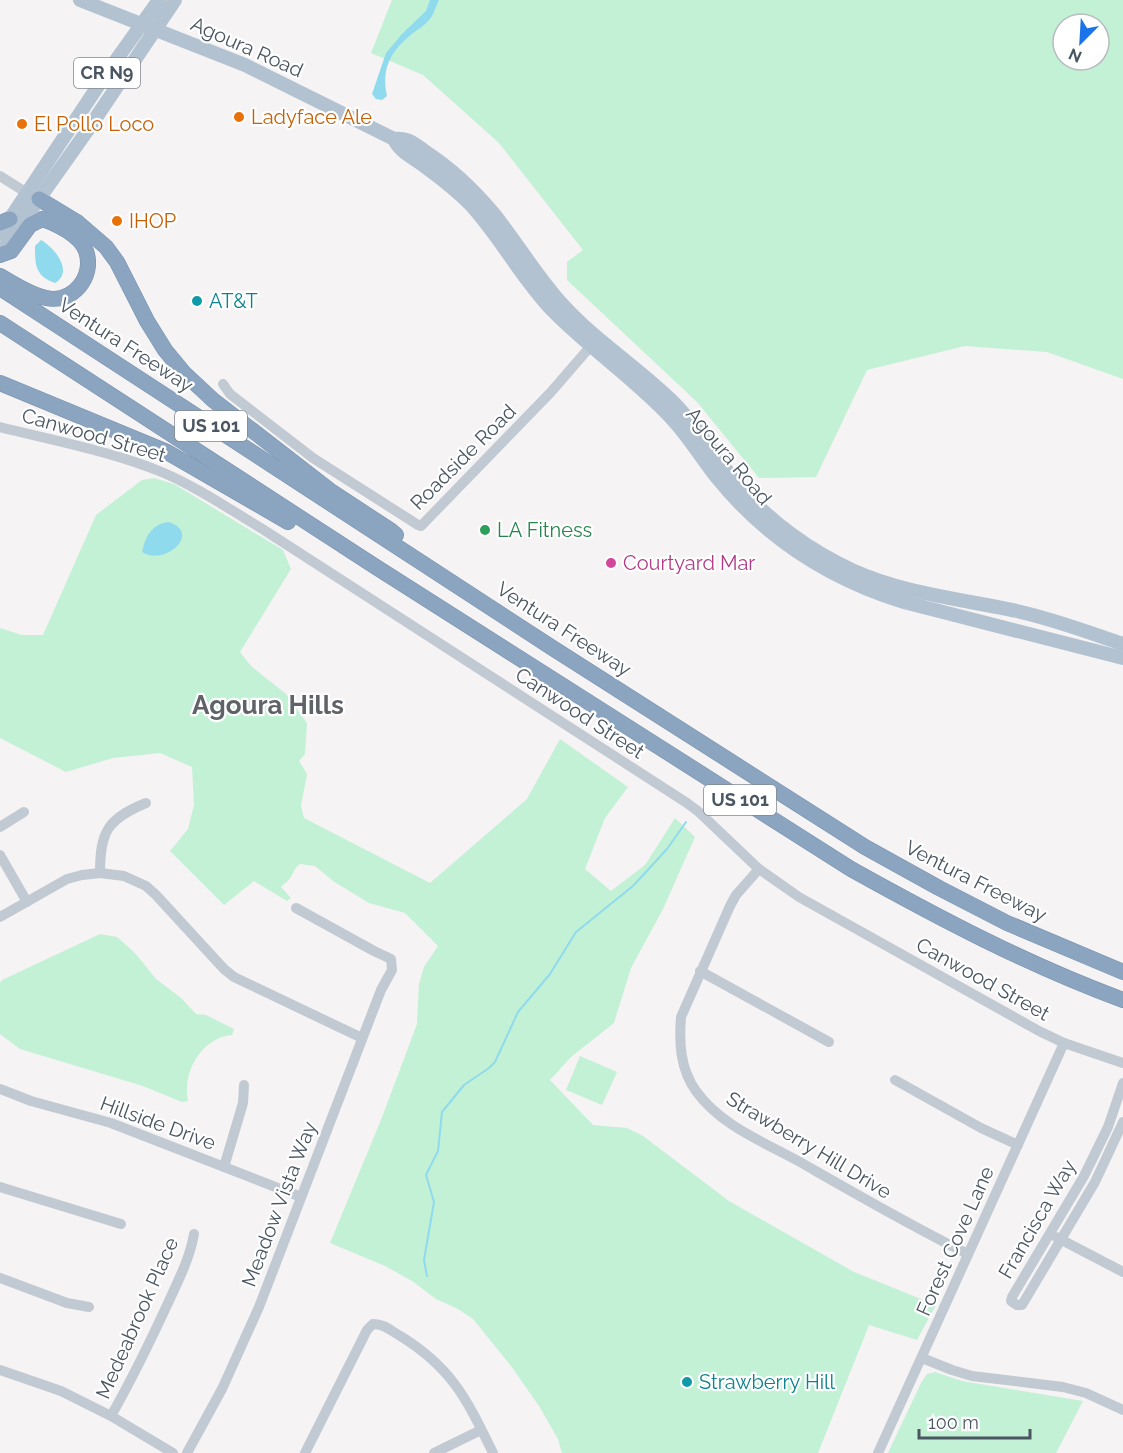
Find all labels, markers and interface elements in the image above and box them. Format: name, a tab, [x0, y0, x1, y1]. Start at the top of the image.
street label: Agoura Road	[187, 12, 307, 82]
north arrow	[1051, 12, 1111, 72]
text: N	[1066, 44, 1085, 66]
road number: CR N9	[74, 58, 140, 88]
place label: Ladyface Ale	[251, 105, 372, 129]
marker: Ladyface Ale	[232, 110, 246, 124]
place label: El Pollo Loco	[34, 112, 154, 136]
marker: El Pollo Loco	[15, 117, 29, 131]
place label: IHOP	[129, 209, 176, 233]
marker: IHOP	[110, 214, 124, 228]
place label: AT&T	[209, 289, 258, 313]
street label: Ventura Freeway	[54, 293, 198, 397]
marker: AT&T	[190, 294, 204, 308]
street label: Roadside Road	[405, 399, 521, 515]
street label: Agoura Road	[681, 402, 777, 510]
street label: Canwood Street	[19, 403, 169, 467]
road number: US 101	[175, 411, 247, 441]
place label: LA Fitness	[497, 518, 592, 542]
marker: LA Fitness	[478, 523, 492, 537]
place label: Courtyard Mar	[623, 551, 755, 575]
marker: Courtyard Mar	[604, 556, 618, 570]
street label: Ventura Freeway	[492, 577, 636, 681]
street label: Canwood Street	[511, 662, 649, 764]
district label: Agoura Hills	[192, 690, 344, 720]
road number: US 101	[704, 785, 776, 815]
street label: Ventura Freeway	[901, 835, 1051, 927]
street label: Canwood Street	[912, 932, 1054, 1026]
street label: Strawberry Hill Drive	[722, 1086, 896, 1204]
street label: Hillside Drive	[97, 1091, 219, 1155]
street label: Meadow Vista Way	[236, 1118, 322, 1290]
street label: Francisca Way	[993, 1155, 1081, 1283]
street label: Forest Cove Lane	[911, 1162, 999, 1320]
street label: Medeabrook Place	[91, 1233, 183, 1402]
place label: Strawberry Hill	[699, 1370, 836, 1394]
marker: Strawberry Hill	[680, 1375, 694, 1389]
scale bar	[919, 1402, 1030, 1440]
text: 100 m	[928, 1412, 979, 1433]

